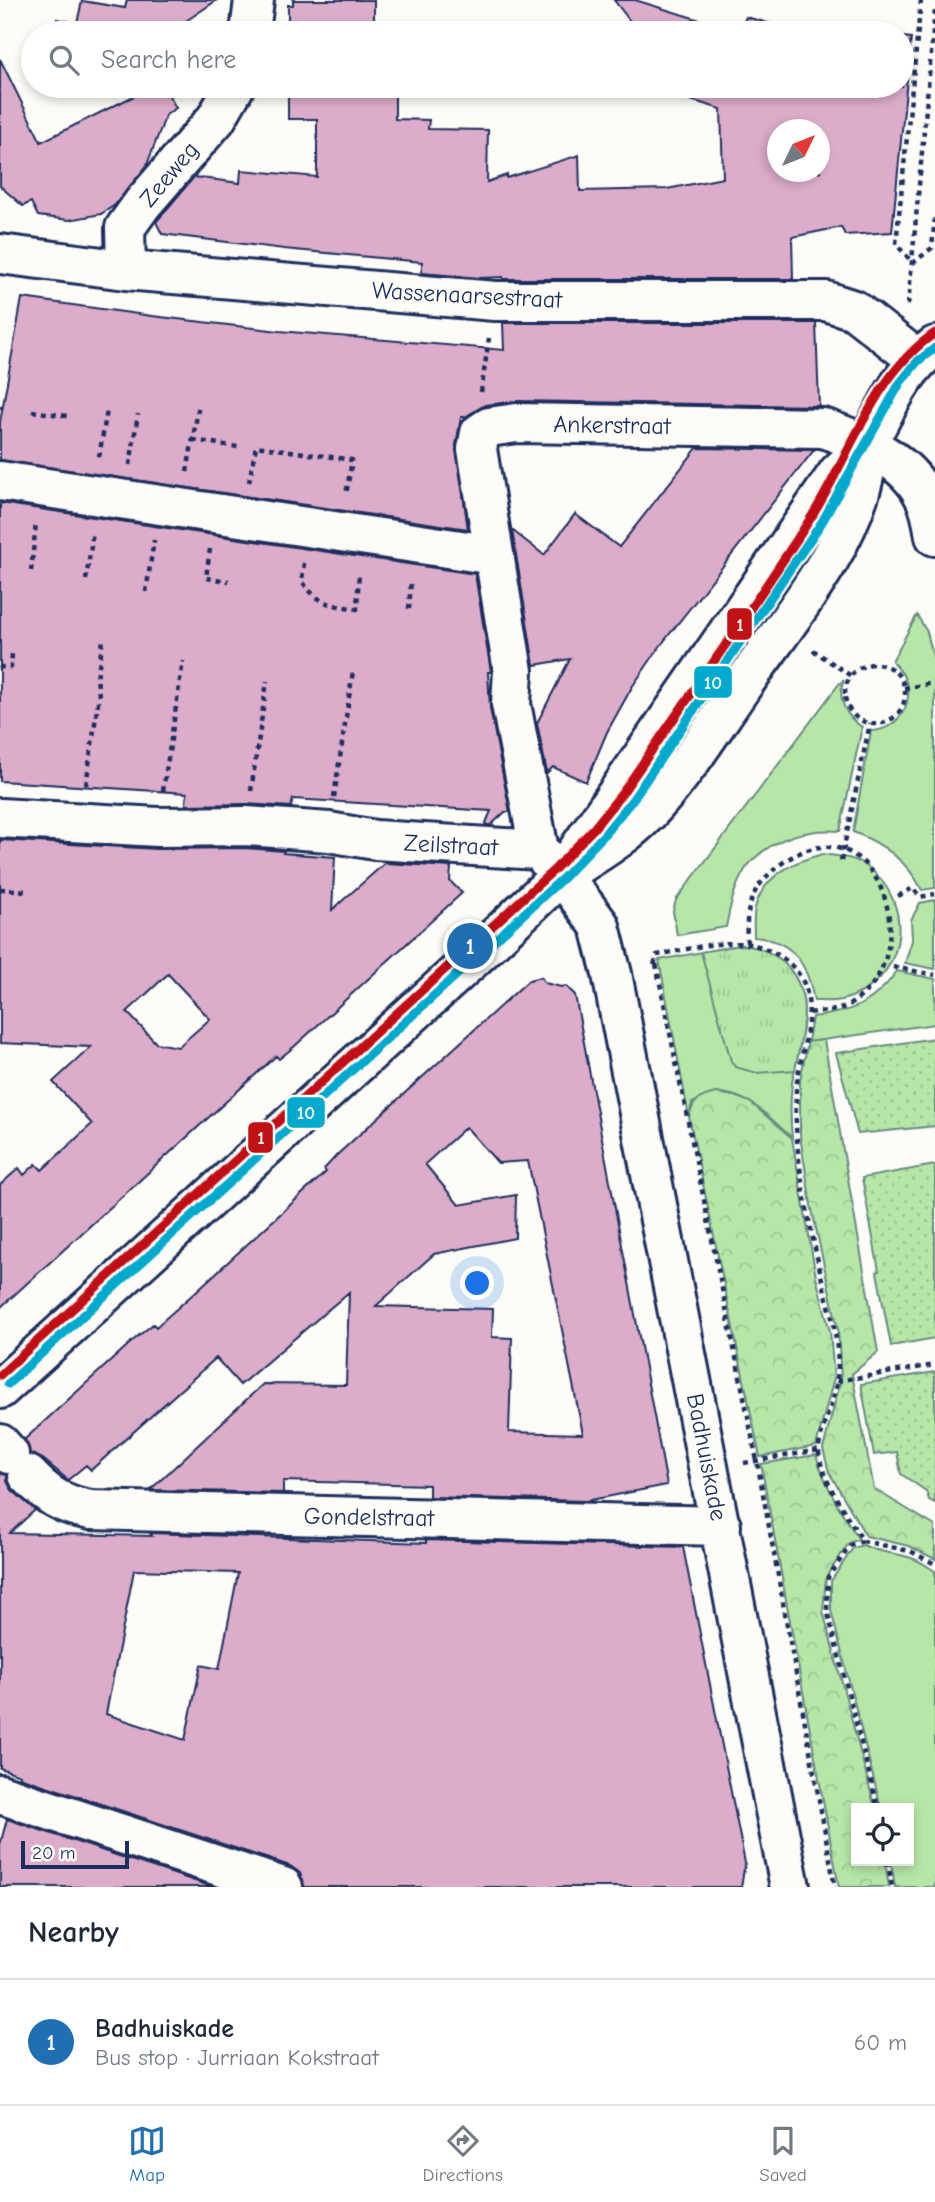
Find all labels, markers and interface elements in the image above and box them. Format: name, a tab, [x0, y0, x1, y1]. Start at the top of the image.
search box	[21, 21, 914, 98]
icon: search	[45, 41, 83, 79]
text: Search here	[101, 45, 236, 75]
north arrow	[767, 119, 830, 182]
street label: Zeeweg	[134, 136, 204, 212]
street label: Wassenaarsestraat	[371, 276, 564, 314]
street label: Ankerstraat	[553, 410, 672, 440]
line badge: 1	[726, 607, 753, 641]
text: 1	[736, 614, 744, 636]
line badge: 10	[693, 665, 733, 699]
text: 10	[704, 672, 722, 694]
street label: Zeilstraat	[403, 829, 500, 862]
pin: 1	[447, 920, 493, 972]
line badge: 10	[286, 1096, 326, 1129]
text: 10	[297, 1102, 315, 1124]
line badge: 1	[247, 1121, 274, 1154]
text: 1	[257, 1127, 265, 1149]
your location	[460, 1266, 494, 1300]
street label: Badhuiskade	[681, 1391, 733, 1523]
street label: Gondelstraat	[303, 1502, 436, 1532]
map controls	[851, 1803, 914, 1866]
button: locate	[851, 1803, 914, 1866]
scale bar	[21, 1838, 130, 1870]
text: 20 m	[32, 1842, 76, 1864]
text: Nearby	[28, 1915, 119, 1950]
text: Badhuiskade	[95, 2014, 234, 2044]
text: 1	[46, 2029, 56, 2056]
text: 60 m	[854, 2029, 907, 2056]
text: Bus stop · Jurriaan Kokstraat	[95, 2044, 379, 2071]
tab: Map	[128, 2122, 166, 2186]
tab: Directions	[423, 2122, 503, 2186]
tab: Saved	[759, 2122, 807, 2186]

